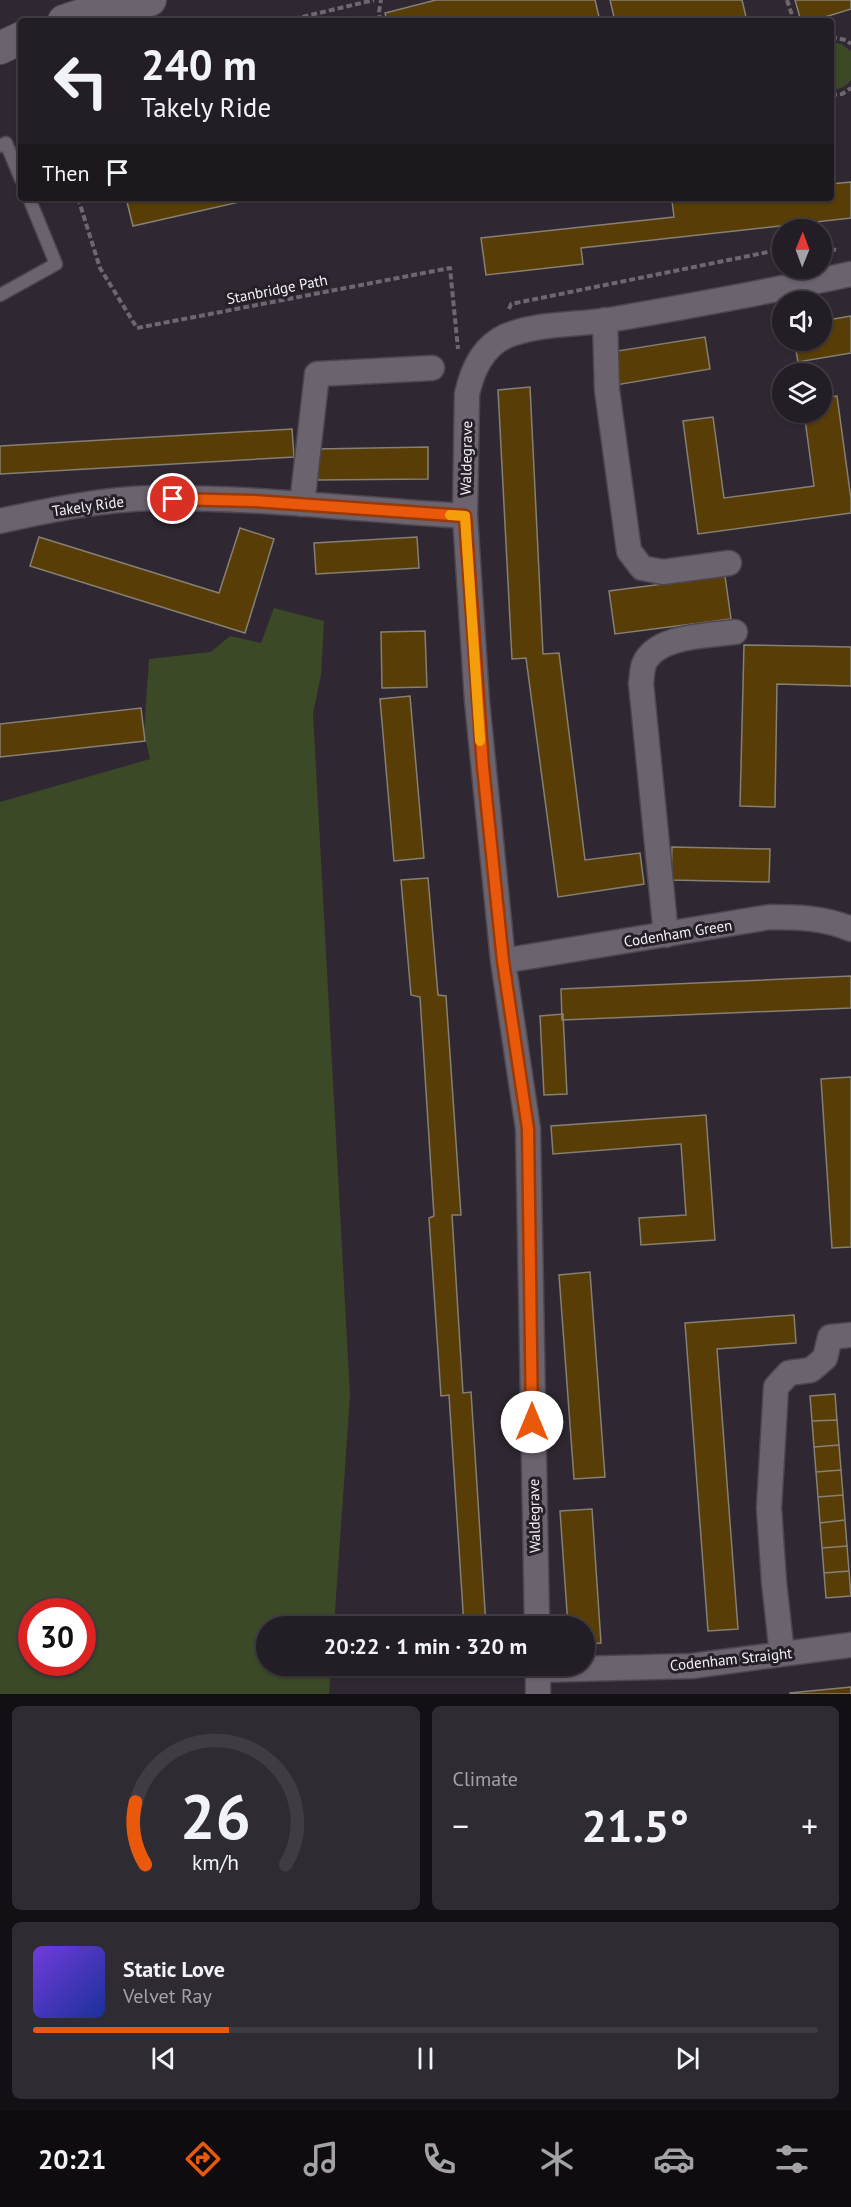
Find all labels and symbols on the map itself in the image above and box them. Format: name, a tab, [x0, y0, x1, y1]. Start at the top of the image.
north arrow	[772, 219, 832, 279]
street label: Stanbridge Path	[225, 270, 329, 308]
street label: Waldegrave	[456, 421, 476, 495]
pin	[147, 473, 198, 524]
street label: Takely Ride	[51, 492, 125, 520]
street label: Codenham Green	[622, 915, 734, 951]
position arrow	[500, 1390, 564, 1454]
street label: Waldegrave	[524, 1479, 544, 1553]
speed limit sign: 30	[18, 1598, 96, 1676]
street label: Codenham Straight	[669, 1643, 793, 1675]

